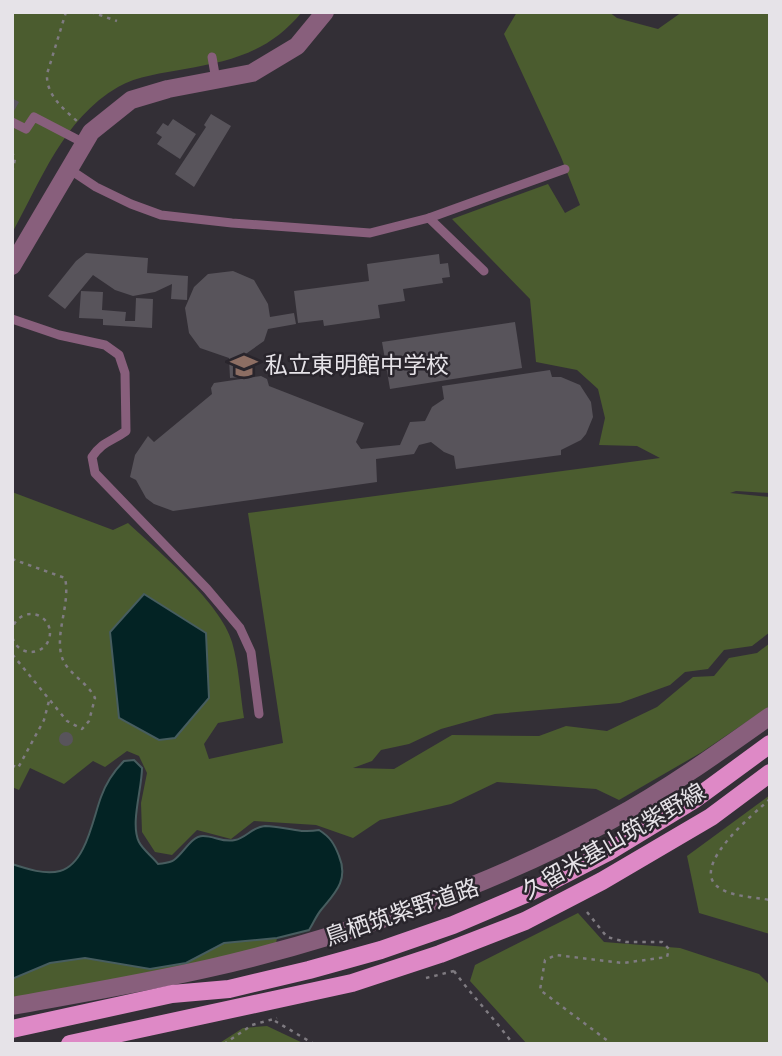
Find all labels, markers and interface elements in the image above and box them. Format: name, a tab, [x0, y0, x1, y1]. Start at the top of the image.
school or university icon: 私立東明館中学校	[229, 351, 259, 381]
place label: 私立東明館中学校	[265, 352, 449, 380]
street label: 久留米基山筑紫野線	[517, 778, 711, 906]
street label: 鳥栖筑紫野道路	[321, 874, 483, 952]

